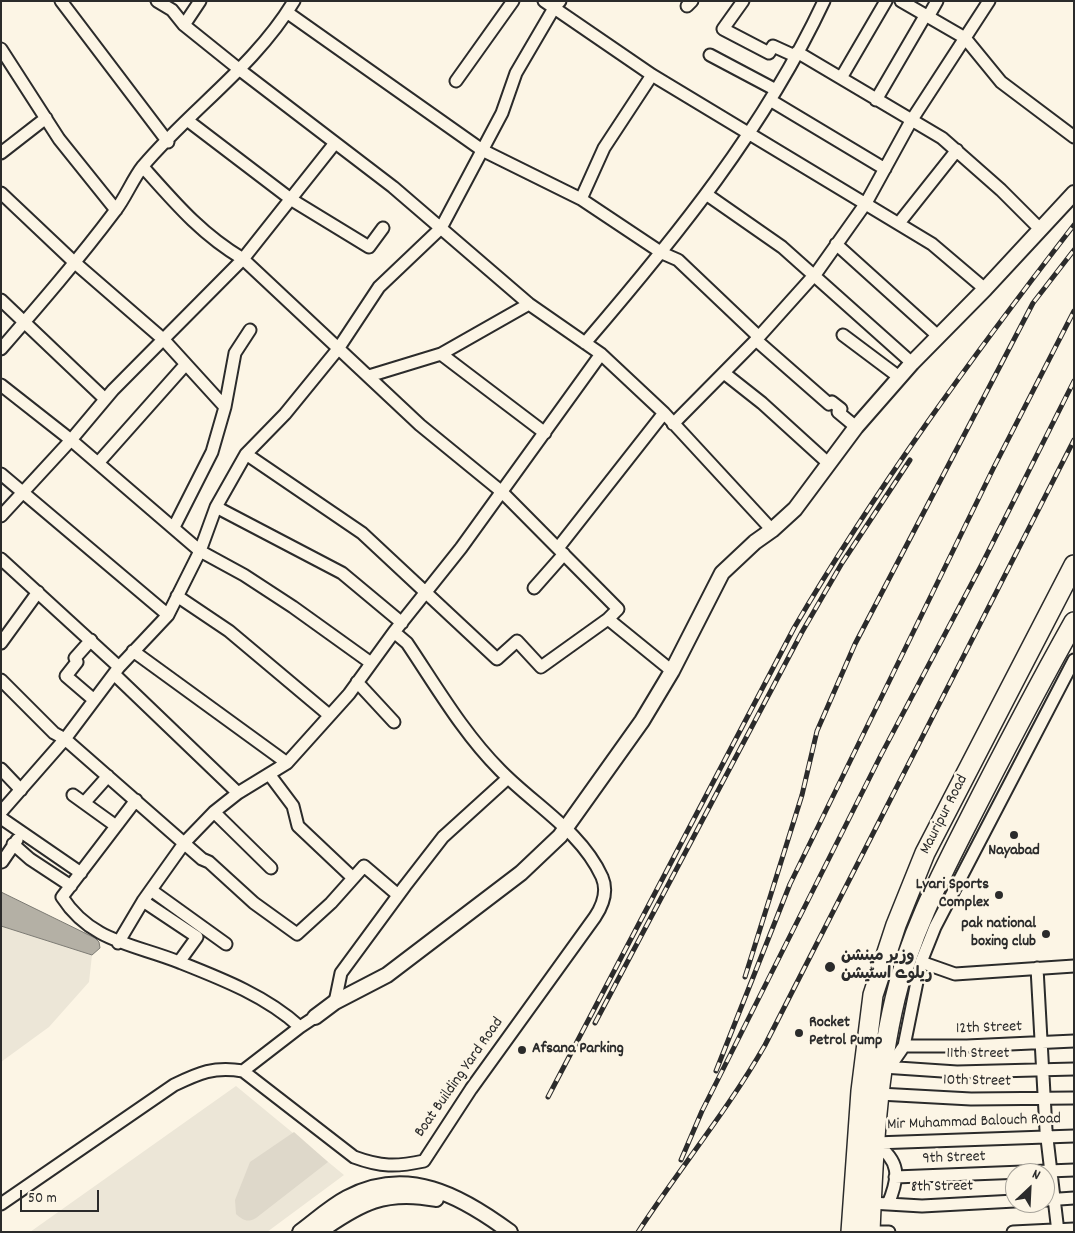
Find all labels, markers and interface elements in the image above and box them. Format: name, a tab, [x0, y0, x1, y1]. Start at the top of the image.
street label: Mauripur Road	[917, 772, 973, 858]
marker: Nayabad	[1008, 829, 1020, 841]
place label: Nayabad	[988, 842, 1040, 862]
place label: Lyari Sports Complex	[916, 876, 989, 914]
marker: Lyari Sports Complex	[993, 889, 1005, 901]
place label: pak national boxing club	[961, 915, 1036, 953]
marker: pak national boxing club	[1040, 928, 1052, 940]
place label: وزیر مینشن ریلوے اسٹیشن	[841, 948, 933, 986]
marker: وزیر مینشن ریلوے اسٹیشن	[823, 960, 837, 974]
street label: Boat Building Yard Road	[411, 1014, 509, 1142]
place label: Rocket Petrol Pump	[809, 1014, 882, 1052]
street label: 12th Street	[956, 1018, 1022, 1040]
marker: Rocket Petrol Pump	[793, 1027, 805, 1039]
place label: Afsana Parking	[532, 1040, 624, 1060]
marker: Afsana Parking	[516, 1044, 528, 1056]
street label: 11th Street	[947, 1045, 1009, 1065]
street label: 10th Street	[943, 1072, 1011, 1092]
street label: Mir Muhammad Balouch Road	[887, 1110, 1061, 1136]
street label: 9th Street	[922, 1148, 986, 1170]
north arrow	[1005, 1163, 1055, 1213]
text: N	[1029, 1165, 1043, 1186]
street label: 8th Street	[911, 1178, 973, 1198]
scale bar	[22, 1180, 101, 1212]
text: 50 m	[28, 1188, 57, 1210]

